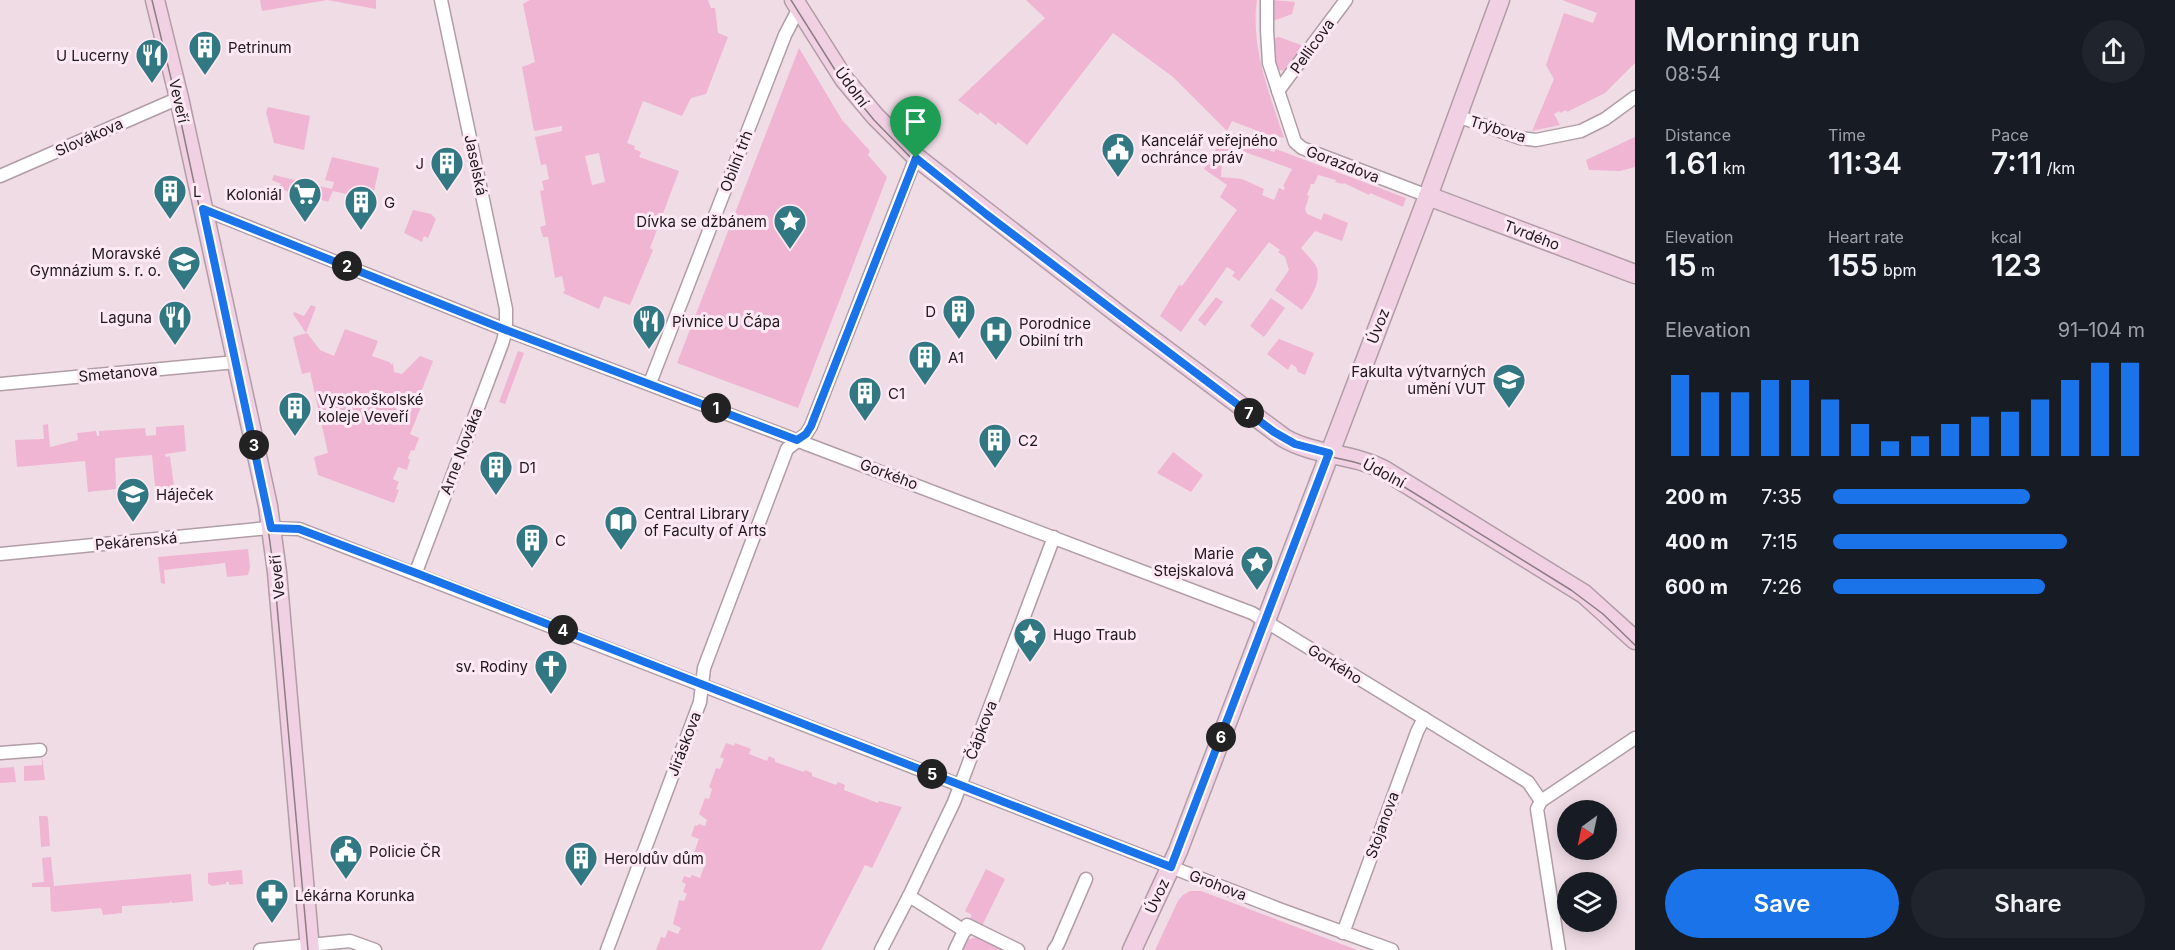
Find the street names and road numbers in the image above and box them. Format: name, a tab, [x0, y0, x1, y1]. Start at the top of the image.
street label: Pellicova	[1286, 15, 1338, 77]
street label: Údolní	[831, 63, 873, 111]
street label: Veveří	[165, 77, 193, 125]
street label: Trýbova	[1468, 111, 1528, 147]
street label: Slovákova	[52, 114, 126, 160]
street label: Obilní trh	[716, 128, 756, 194]
street label: Jaselská	[460, 133, 492, 197]
street label: Gorazdova	[1304, 141, 1382, 187]
street label: Tvrdého	[1501, 216, 1563, 254]
street label: Úvoz	[1363, 306, 1393, 346]
street label: Smetanova	[78, 360, 158, 386]
street label: Arne Nováka	[436, 405, 486, 497]
street label: Gorkého	[857, 454, 921, 494]
street label: Údolní	[1359, 454, 1409, 492]
street label: Pekárenská	[94, 528, 178, 554]
street label: Veveří	[265, 554, 289, 600]
street label: Gorkého	[1304, 640, 1366, 688]
street label: Čápkova	[961, 698, 1001, 762]
street label: Jiráskova	[663, 709, 705, 779]
street label: Stojanova	[1361, 789, 1403, 861]
street label: Grohova	[1187, 865, 1249, 905]
street label: Úvoz	[1141, 876, 1173, 916]

